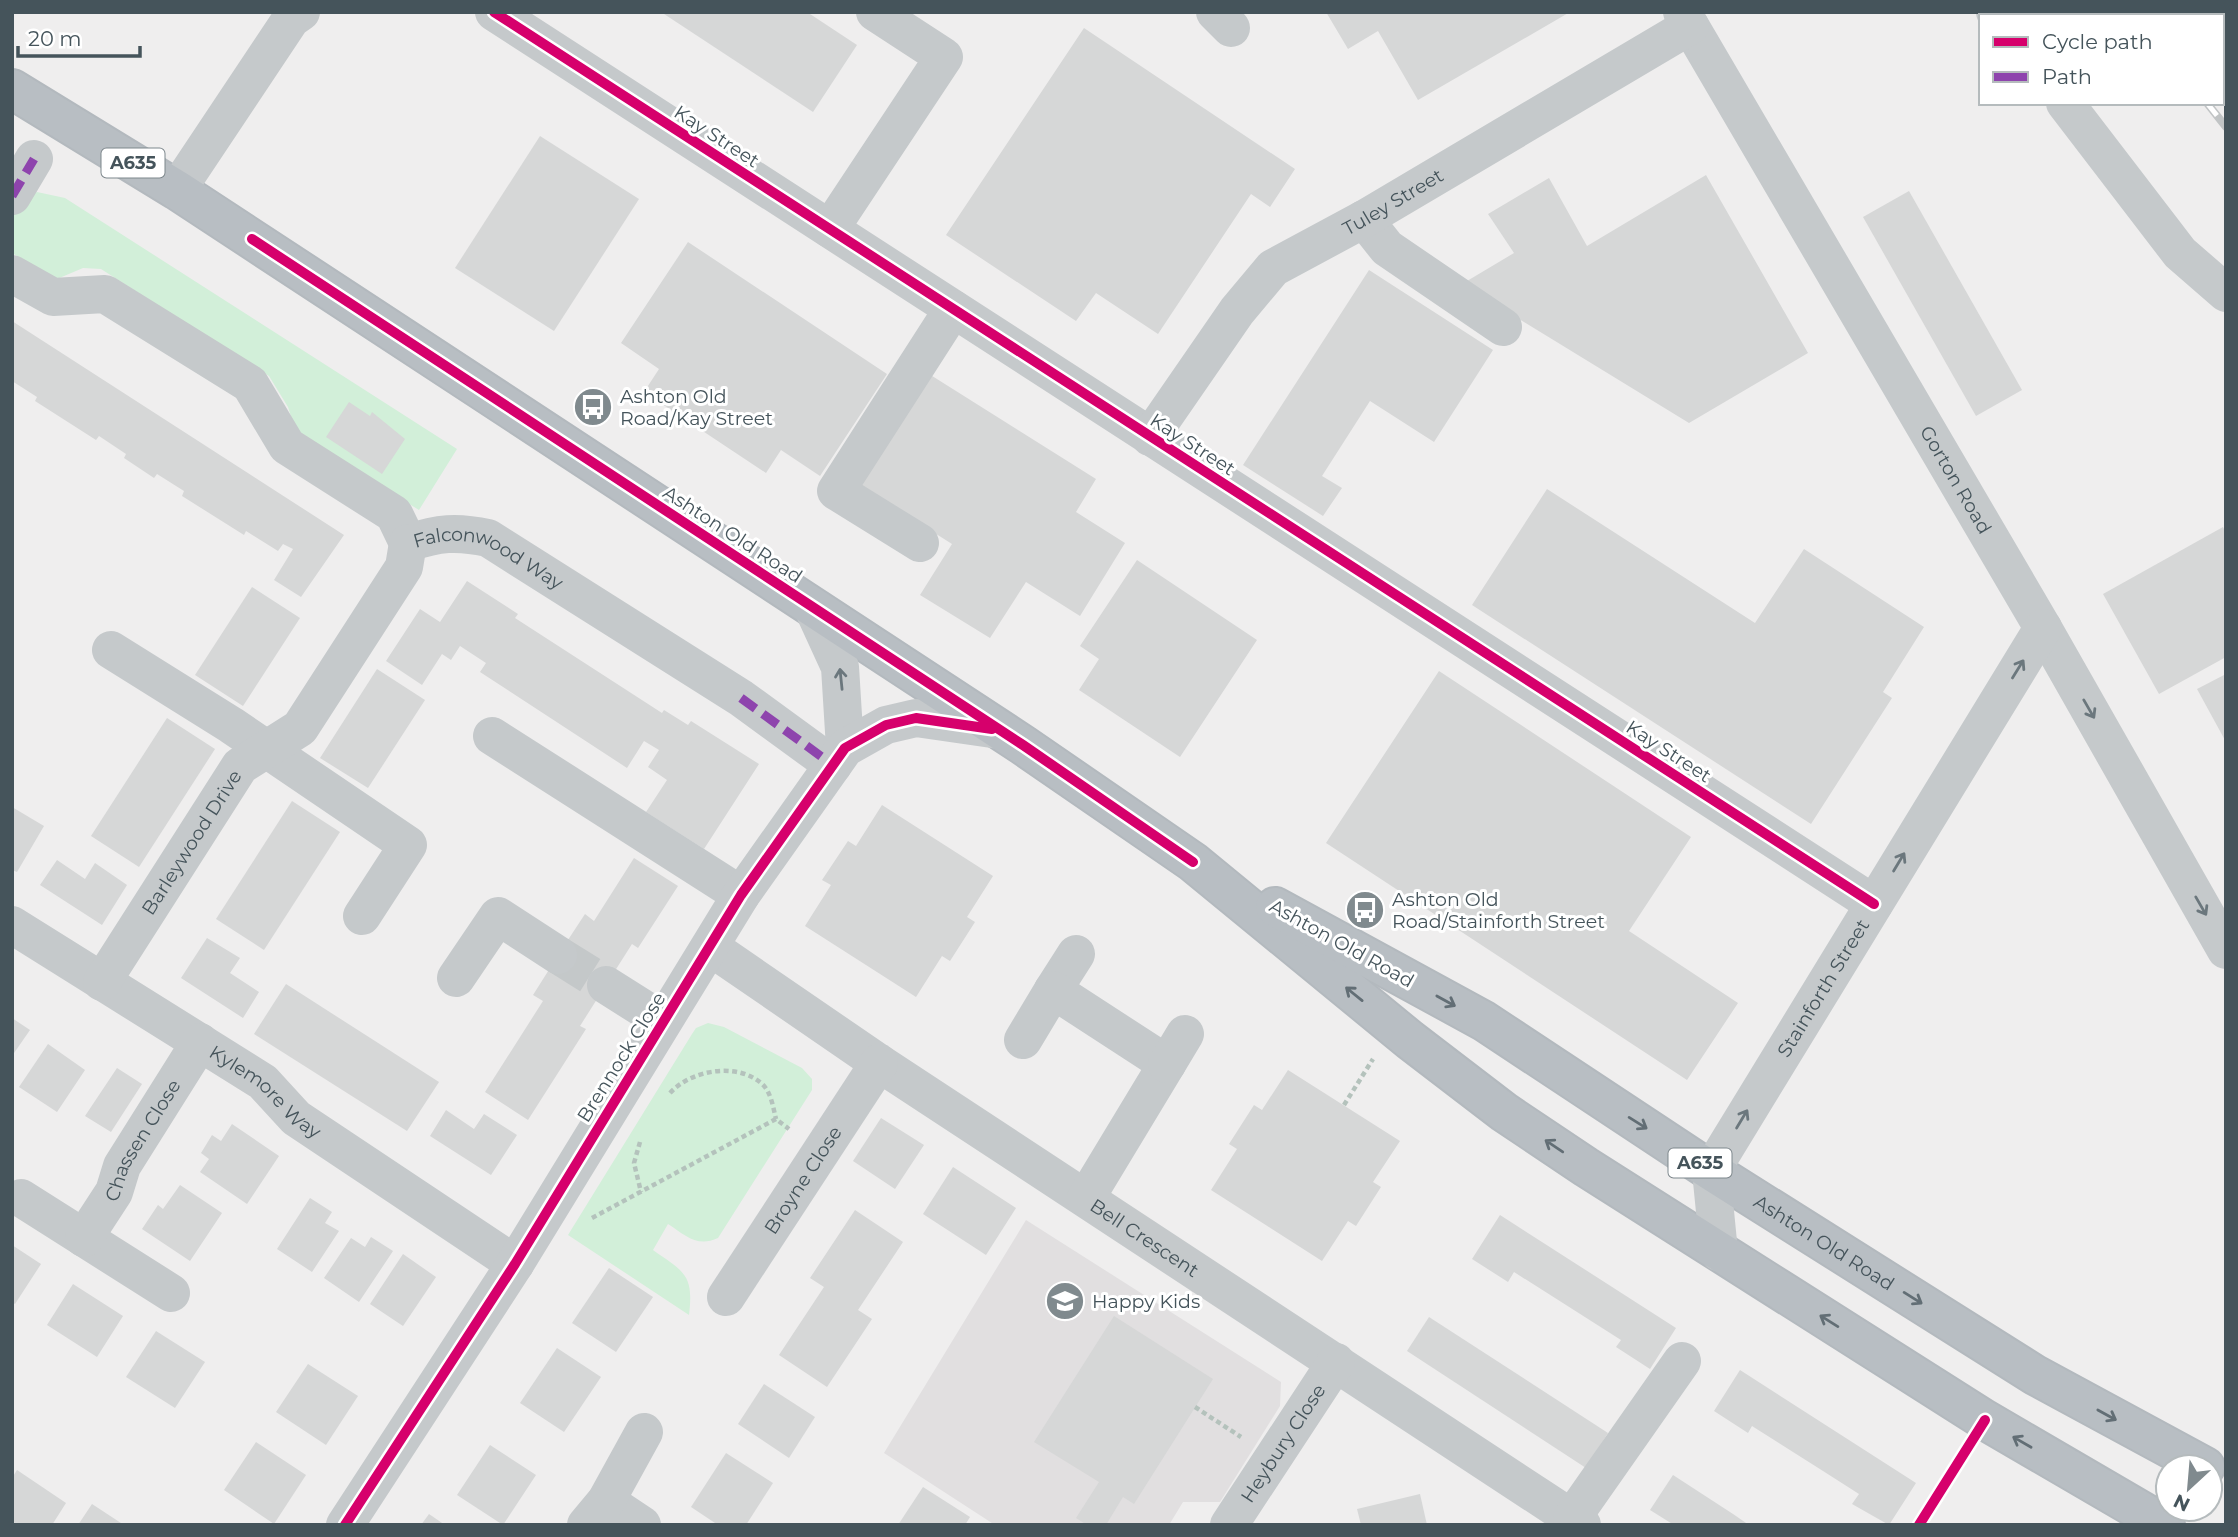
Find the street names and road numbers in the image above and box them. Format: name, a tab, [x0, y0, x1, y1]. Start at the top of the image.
street label: Kay Street	[670, 100, 764, 173]
road number: A635	[102, 148, 164, 178]
street label: Tuley Street	[1339, 164, 1448, 240]
street label: Kay Street	[1146, 408, 1240, 481]
street label: Gorton Road	[1915, 422, 1996, 538]
street label: Ashton Old Road	[659, 481, 807, 588]
street label: Falconwood Way	[411, 523, 568, 595]
street label: Kay Street	[1622, 715, 1716, 788]
street label: Barleywood Drive	[137, 766, 247, 919]
street label: Ashton Old Road	[1266, 894, 1418, 993]
street label: Stainforth Street	[1773, 915, 1874, 1061]
street label: Brennock Close	[572, 988, 671, 1127]
street label: Kylemore Way	[205, 1040, 326, 1144]
street label: Chassen Close	[100, 1075, 186, 1206]
street label: Broyne Close	[759, 1122, 847, 1238]
road number: A635	[1668, 1148, 1732, 1178]
street label: Ashton Old Road	[1750, 1190, 1898, 1295]
street label: Bell Crescent	[1086, 1194, 1203, 1282]
street label: Heybury Close	[1236, 1380, 1330, 1507]

